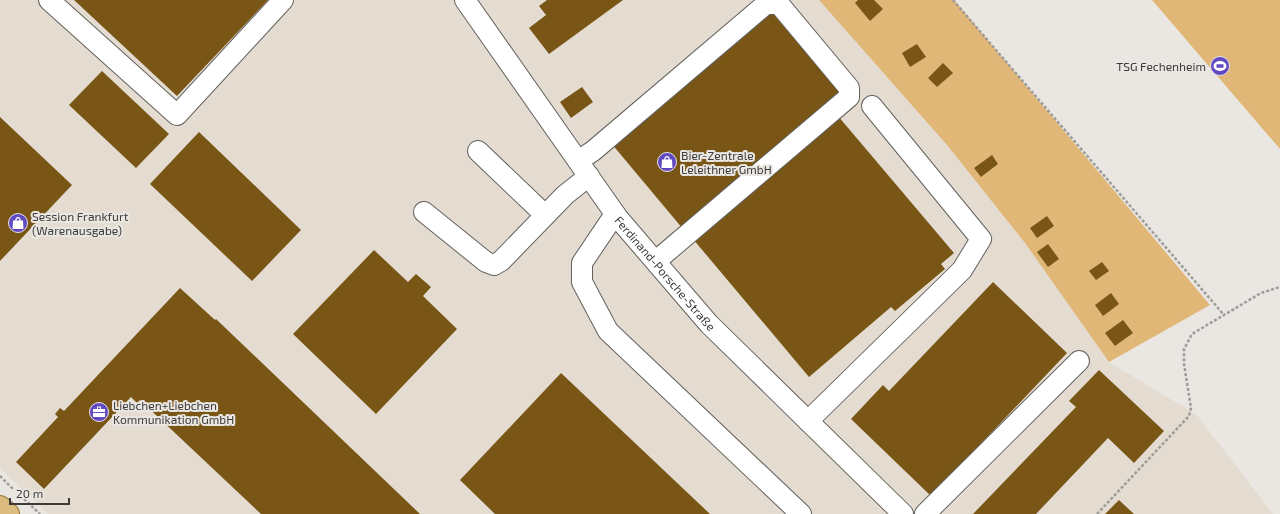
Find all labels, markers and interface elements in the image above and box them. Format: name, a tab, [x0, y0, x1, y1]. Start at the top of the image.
sports icon: TSG Fechenheim	[1209, 55, 1231, 77]
place label: TSG Fechenheim	[1116, 59, 1206, 73]
place label: Bier-Zentrale Leleithner GmbH	[681, 148, 772, 176]
shop icon: Bier-Zentrale Leleithner GmbH	[656, 151, 678, 173]
place label: Session Frankfurt (Warenausgabe)	[32, 209, 129, 237]
shop icon: Session Frankfurt (Warenausgabe)	[7, 212, 29, 234]
street label: Ferdinand-Porsche-Straße	[612, 213, 718, 333]
place label: Liebchen+Liebchen Kommunikation GmbH	[113, 398, 234, 426]
office icon: Liebchen+Liebchen Kommunikation GmbH	[88, 401, 110, 423]
scale bar	[10, 480, 69, 506]
text: 20 m	[16, 486, 43, 500]

